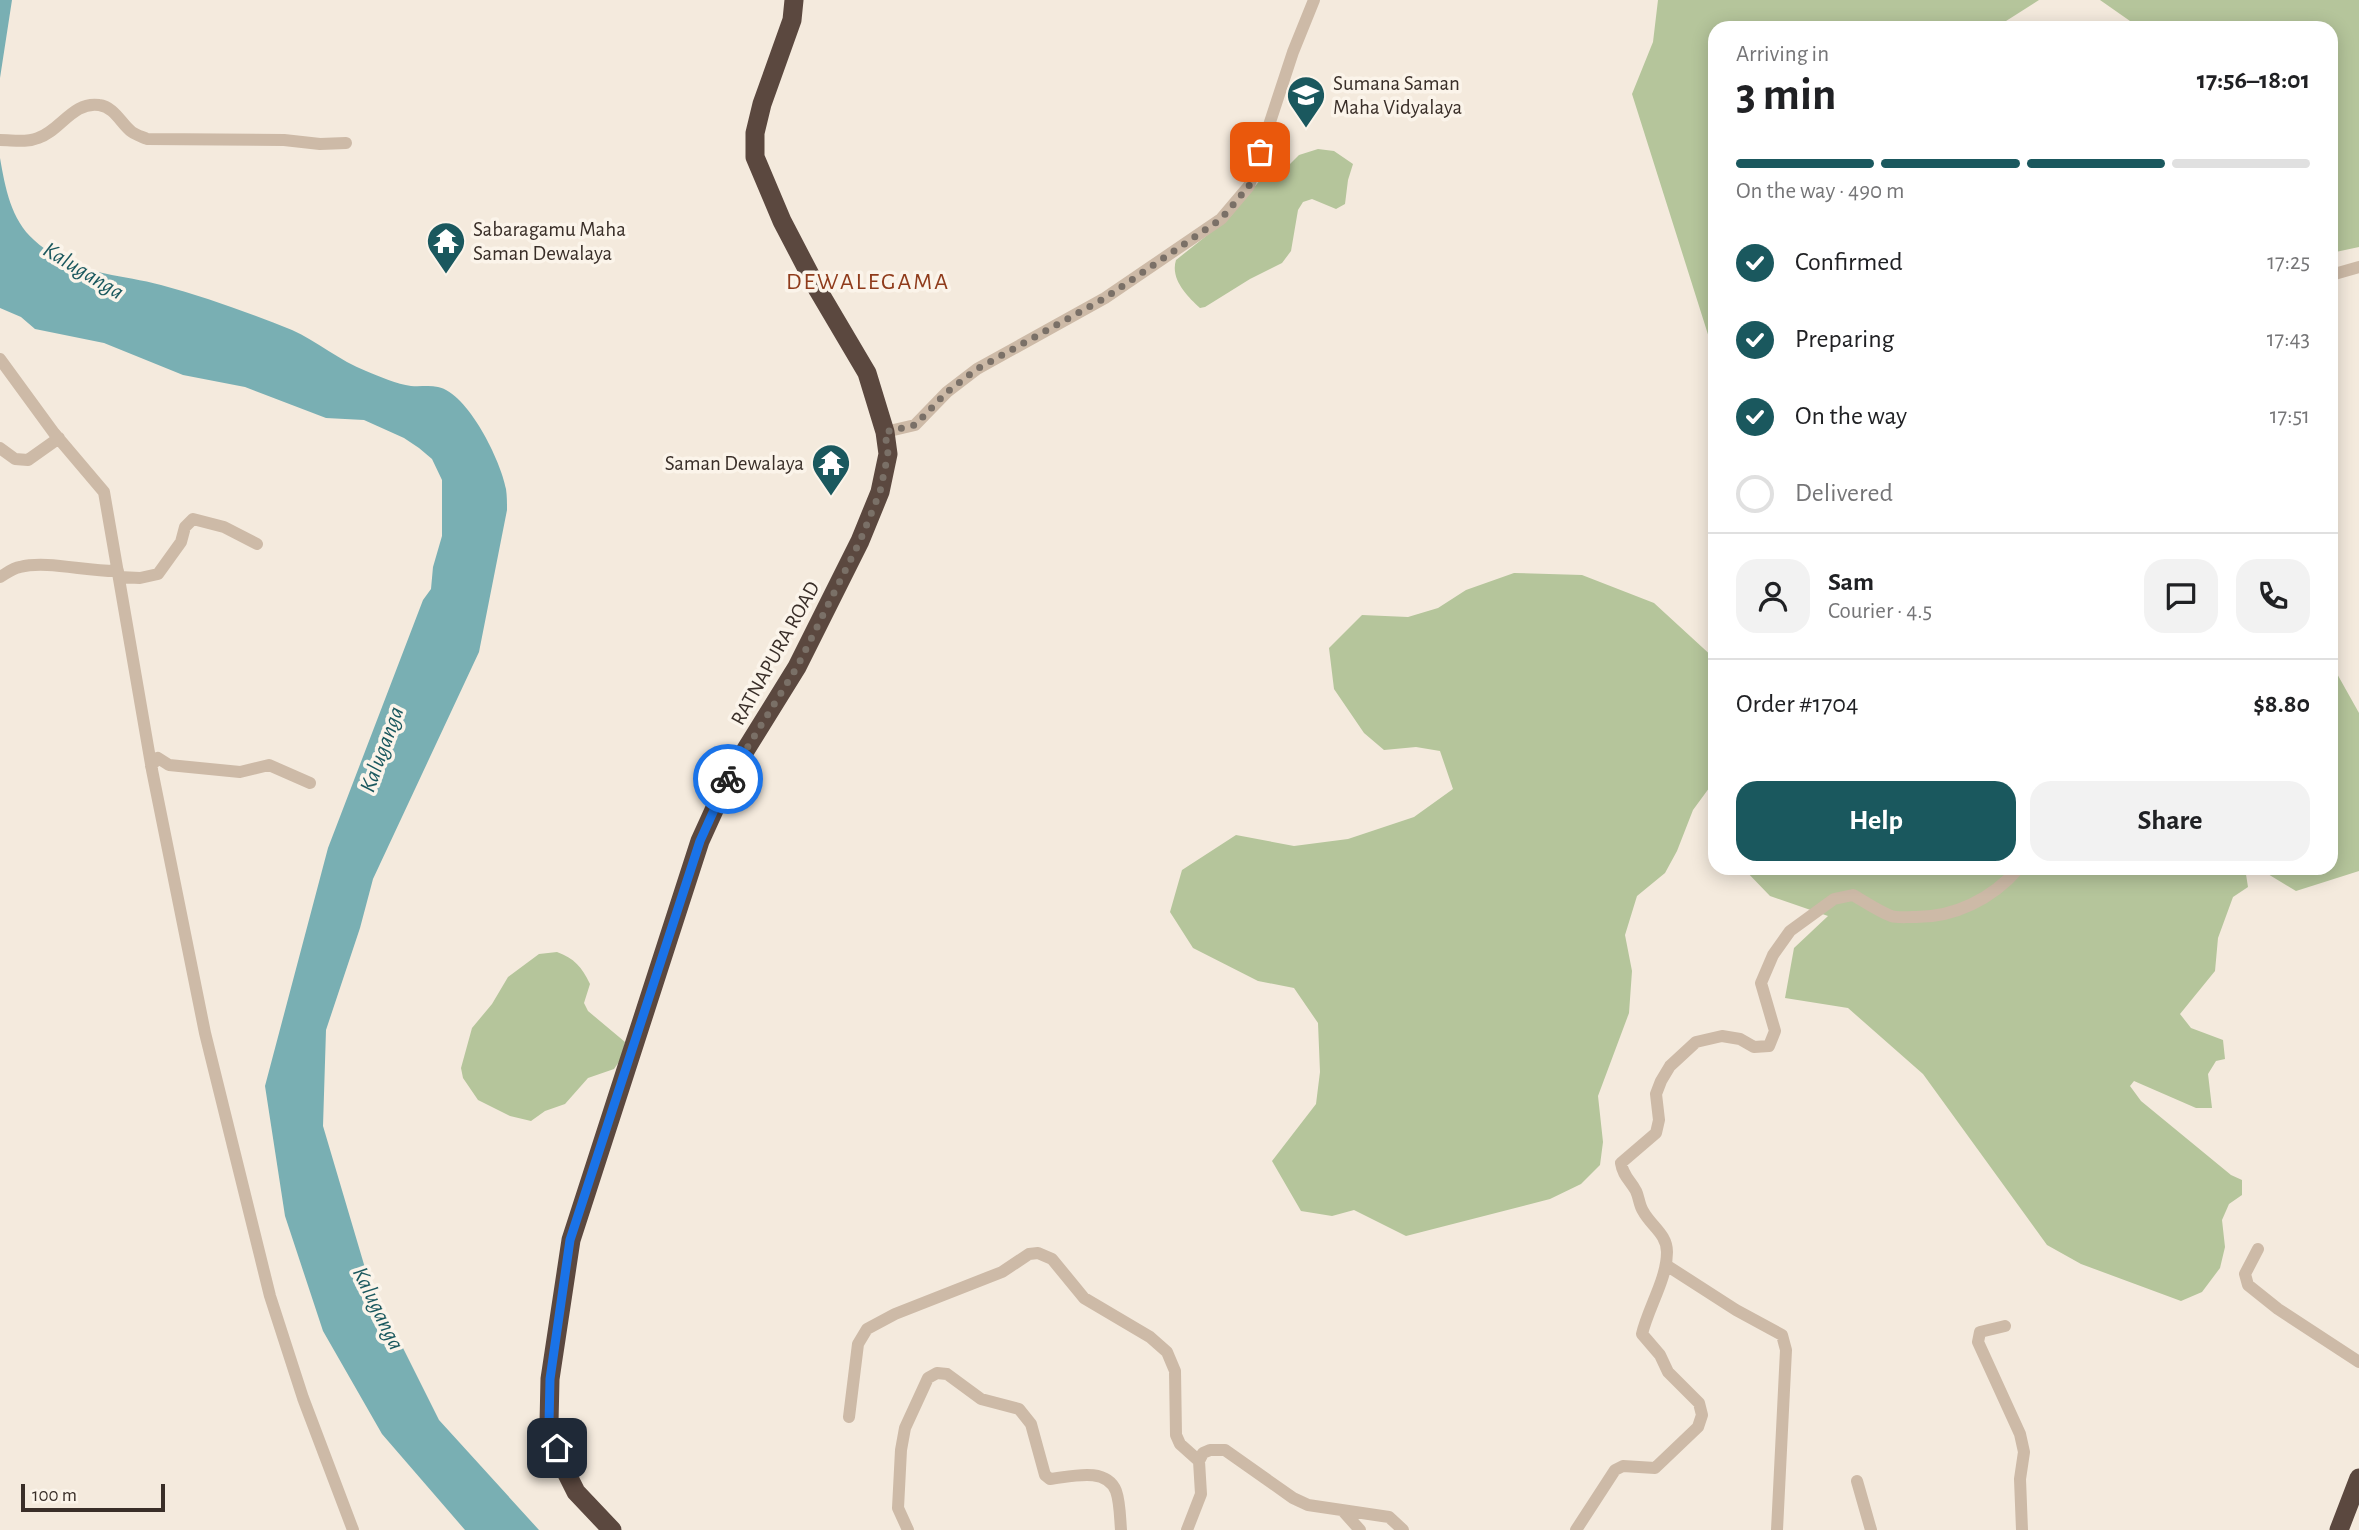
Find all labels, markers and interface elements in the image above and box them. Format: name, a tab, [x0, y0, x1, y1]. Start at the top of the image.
text: Arriving in	[1736, 43, 1829, 66]
text: 17:56–18:01	[2197, 67, 2310, 93]
text: 3 min	[1736, 72, 1836, 118]
place label: Sumana Saman Maha Vidyalaya	[1333, 73, 1463, 118]
school or university icon: Sumana Saman Maha Vidyalaya	[1285, 74, 1327, 129]
pin	[1230, 122, 1290, 182]
icon: bag	[1241, 133, 1279, 171]
text: On the way · 490 m	[1736, 180, 1904, 203]
place label: Sabaragamu Maha Saman Dewalaya	[473, 219, 626, 264]
temple icon: Sabaragamu Maha Saman Dewalaya	[425, 220, 467, 275]
water label: Kaluganga	[39, 238, 127, 304]
icon: check	[1736, 244, 1774, 282]
text: Confirmed	[1795, 249, 1903, 275]
text: 17:25	[2267, 251, 2310, 274]
district label: DEWALEGAMA	[786, 270, 950, 294]
icon: check	[1736, 321, 1774, 359]
text: Preparing	[1795, 326, 1894, 352]
text: 17:43	[2267, 328, 2310, 351]
icon: check	[1736, 398, 1774, 436]
text: On the way	[1795, 403, 1907, 429]
text: 17:51	[2270, 405, 2310, 428]
temple icon: Saman Dewalaya	[810, 442, 852, 497]
place label: Saman Dewalaya	[665, 453, 804, 474]
text: Delivered	[1795, 480, 1893, 506]
button: person	[1736, 559, 1810, 633]
button: chat	[2144, 559, 2218, 633]
button: phone	[2236, 559, 2310, 633]
text: Sam	[1828, 569, 1874, 595]
street label: RATNAPURA ROAD	[727, 578, 824, 729]
text: Courier · 4.5	[1828, 600, 1932, 623]
text: Order #1704	[1736, 691, 1858, 717]
text: $8.80	[2253, 691, 2310, 717]
water label: Kaluganga	[356, 704, 408, 795]
courier	[693, 744, 763, 814]
icon: bike	[709, 760, 747, 798]
button: Help	[1736, 781, 2016, 861]
button: Share	[2030, 781, 2310, 861]
water label: Kaluganga	[348, 1263, 408, 1354]
pin	[527, 1418, 587, 1478]
icon: home	[538, 1429, 576, 1467]
scale bar	[21, 1481, 164, 1513]
text: 100 m	[32, 1486, 77, 1505]

